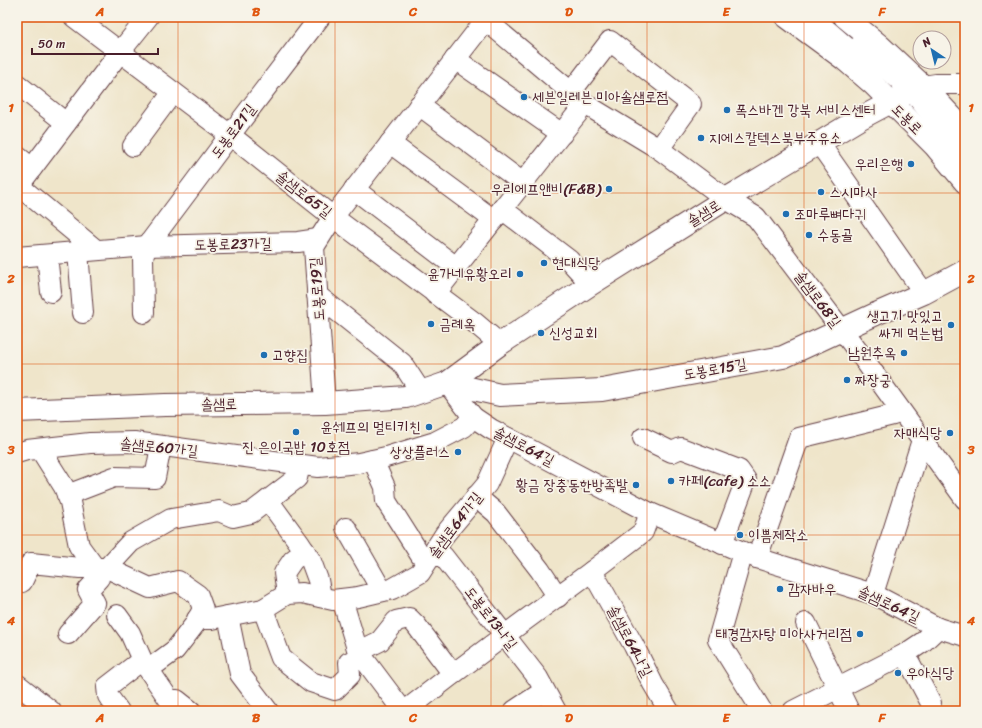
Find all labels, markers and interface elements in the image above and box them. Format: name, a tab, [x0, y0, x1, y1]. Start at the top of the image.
text: A	[95, 0, 104, 23]
text: B	[252, 0, 261, 23]
text: C	[408, 0, 418, 23]
text: D	[565, 0, 573, 23]
text: E	[722, 0, 731, 23]
text: F	[877, 0, 886, 23]
scale bar	[32, 30, 158, 56]
north arrow	[912, 30, 952, 70]
text: N	[917, 32, 935, 53]
text: 50 m	[38, 33, 65, 55]
place label: 세븐일레븐 미아솔샘로점	[532, 84, 669, 110]
marker: 세븐일레븐 미아솔샘로점	[519, 92, 529, 102]
text: 1	[8, 96, 14, 119]
text: 1	[968, 96, 974, 119]
place label: 폭스바겐 강북 서비스센터	[735, 97, 876, 123]
street label: 도봉로	[885, 97, 929, 141]
street label: 도봉로21길	[204, 98, 262, 164]
marker: 폭스바겐 강북 서비스센터	[722, 105, 732, 115]
place label: 지에스칼텍스북부주유소	[709, 125, 842, 151]
marker: 지에스칼텍스북부주유소	[696, 133, 706, 143]
place label: 우리은행	[855, 151, 903, 177]
marker: 우리은행	[906, 159, 916, 169]
street label: 솔샘로65길	[270, 163, 338, 225]
place label: 우리에프앤비(F&B)	[491, 176, 602, 202]
place label: 스시마사	[829, 179, 877, 205]
marker: 우리에프앤비(F&B)	[604, 184, 614, 194]
marker: 스시마사	[816, 187, 826, 197]
street label: 솔샘로	[682, 192, 726, 234]
place label: 조마루뼈다귀	[794, 201, 866, 227]
marker: 조마루뼈다귀	[781, 209, 791, 219]
place label: 수동골	[817, 222, 853, 248]
street label: 도봉로23가길	[194, 230, 272, 258]
marker: 수동골	[804, 230, 814, 240]
place label: 현대식당	[552, 250, 600, 276]
street label: 도봉로19길	[302, 256, 332, 322]
marker: 현대식당	[539, 258, 549, 268]
place label: 윤가네유황오리	[428, 261, 512, 287]
street label: 솔샘로68길	[788, 265, 848, 333]
text: 2	[6, 267, 15, 290]
text: 2	[966, 267, 975, 290]
marker: 윤가네유황오리	[515, 269, 525, 279]
place label: 생고기 맛있고 싸게 먹는법	[867, 303, 943, 346]
place label: 금례옥	[439, 311, 475, 337]
marker: 금례옥	[426, 319, 436, 329]
place label: 신성교회	[549, 320, 597, 346]
marker: 생고기 맛있고 싸게 먹는법	[946, 320, 956, 330]
marker: 신성교회	[536, 328, 546, 338]
place label: 남원추옥	[848, 340, 896, 366]
place label: 고향집	[272, 342, 308, 368]
marker: 남원추옥	[899, 348, 909, 358]
marker: 고향집	[259, 350, 269, 360]
street label: 도봉로15길	[681, 351, 749, 387]
place label: 짜장궁	[855, 367, 891, 393]
marker: 짜장궁	[842, 375, 852, 385]
street label: 솔샘로	[201, 391, 237, 417]
place label: 윤쉐프의 멀티키친	[321, 414, 421, 440]
street label: 솔샘로64길	[489, 419, 559, 473]
place label: 자매식당	[894, 420, 942, 446]
marker: 윤쉐프의 멀티키친	[424, 422, 434, 432]
marker: 진 은이국밥 10호점	[291, 427, 301, 437]
marker: 자매식당	[945, 428, 955, 438]
street label: 솔샘로60가길	[119, 430, 199, 464]
place label: 진 은이국밥 10호점	[242, 434, 350, 460]
text: 3	[6, 438, 15, 461]
text: 3	[966, 438, 975, 461]
place label: 상상플러스	[390, 439, 450, 465]
marker: 상상플러스	[453, 447, 463, 457]
place label: 카페(cafe) 소소	[679, 468, 771, 494]
place label: 황금 장충동한방족발	[515, 472, 628, 498]
marker: 카페(cafe) 소소	[666, 476, 676, 486]
marker: 황금 장충동한방족발	[631, 480, 641, 490]
street label: 솔샘로64가길	[421, 486, 489, 564]
place label: 이쁨제작소	[748, 522, 808, 548]
marker: 이쁨제작소	[735, 530, 745, 540]
place label: 감자바우	[788, 576, 836, 602]
street label: 솔샘로64길	[854, 578, 924, 630]
street label: 도봉로13나길	[458, 580, 524, 656]
marker: 감자바우	[775, 584, 785, 594]
street label: 솔샘로64나길	[600, 600, 660, 682]
text: 4	[6, 609, 16, 632]
text: 4	[966, 609, 976, 632]
place label: 태경감자탕 미아사거리점	[715, 621, 852, 647]
marker: 태경감자탕 미아사거리점	[855, 629, 865, 639]
place label: 우아식당	[906, 660, 954, 686]
marker: 우아식당	[893, 668, 903, 678]
text: A	[95, 706, 104, 728]
text: B	[252, 706, 261, 728]
text: C	[408, 706, 418, 728]
text: D	[565, 706, 573, 728]
text: E	[722, 706, 731, 728]
text: F	[877, 706, 886, 728]

